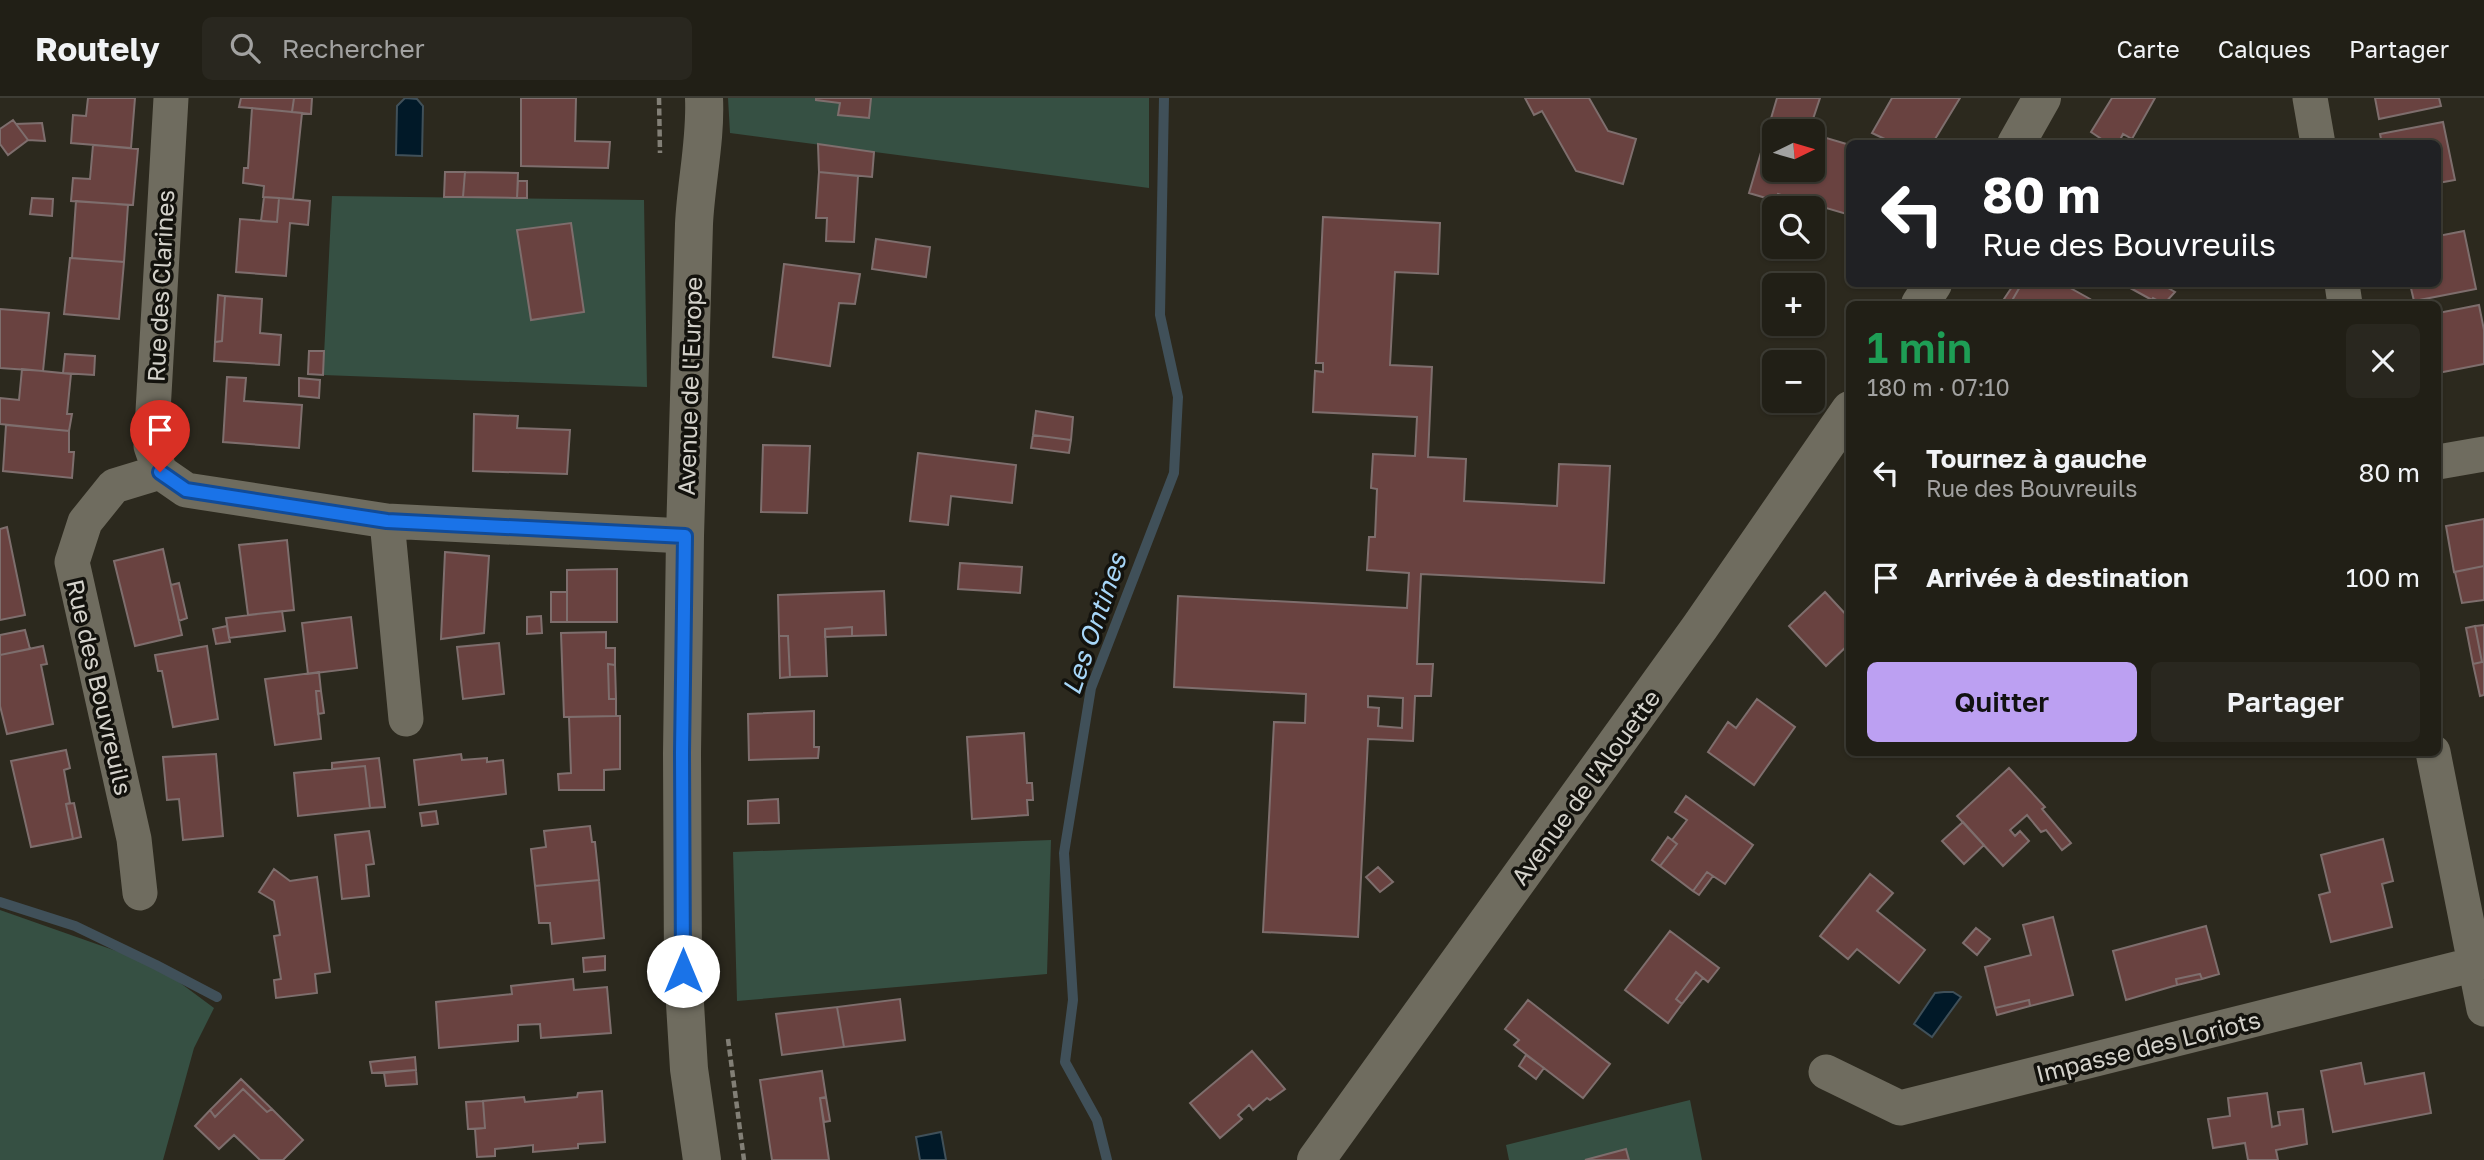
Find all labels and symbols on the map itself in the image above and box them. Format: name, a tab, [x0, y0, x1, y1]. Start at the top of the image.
north arrow	[1762, 119, 1825, 182]
street label: Rue des Clarines	[140, 189, 180, 383]
street label: Avenue de l'Europe	[671, 276, 707, 496]
pin	[130, 400, 190, 472]
water label: Les Ontines	[1055, 548, 1133, 699]
street label: Rue des Bouvreuils	[61, 576, 139, 798]
street label: Avenue de l'Alouette	[1504, 684, 1666, 890]
position arrow	[646, 934, 720, 1008]
street label: Impasse des Loriots	[2033, 1004, 2263, 1088]

